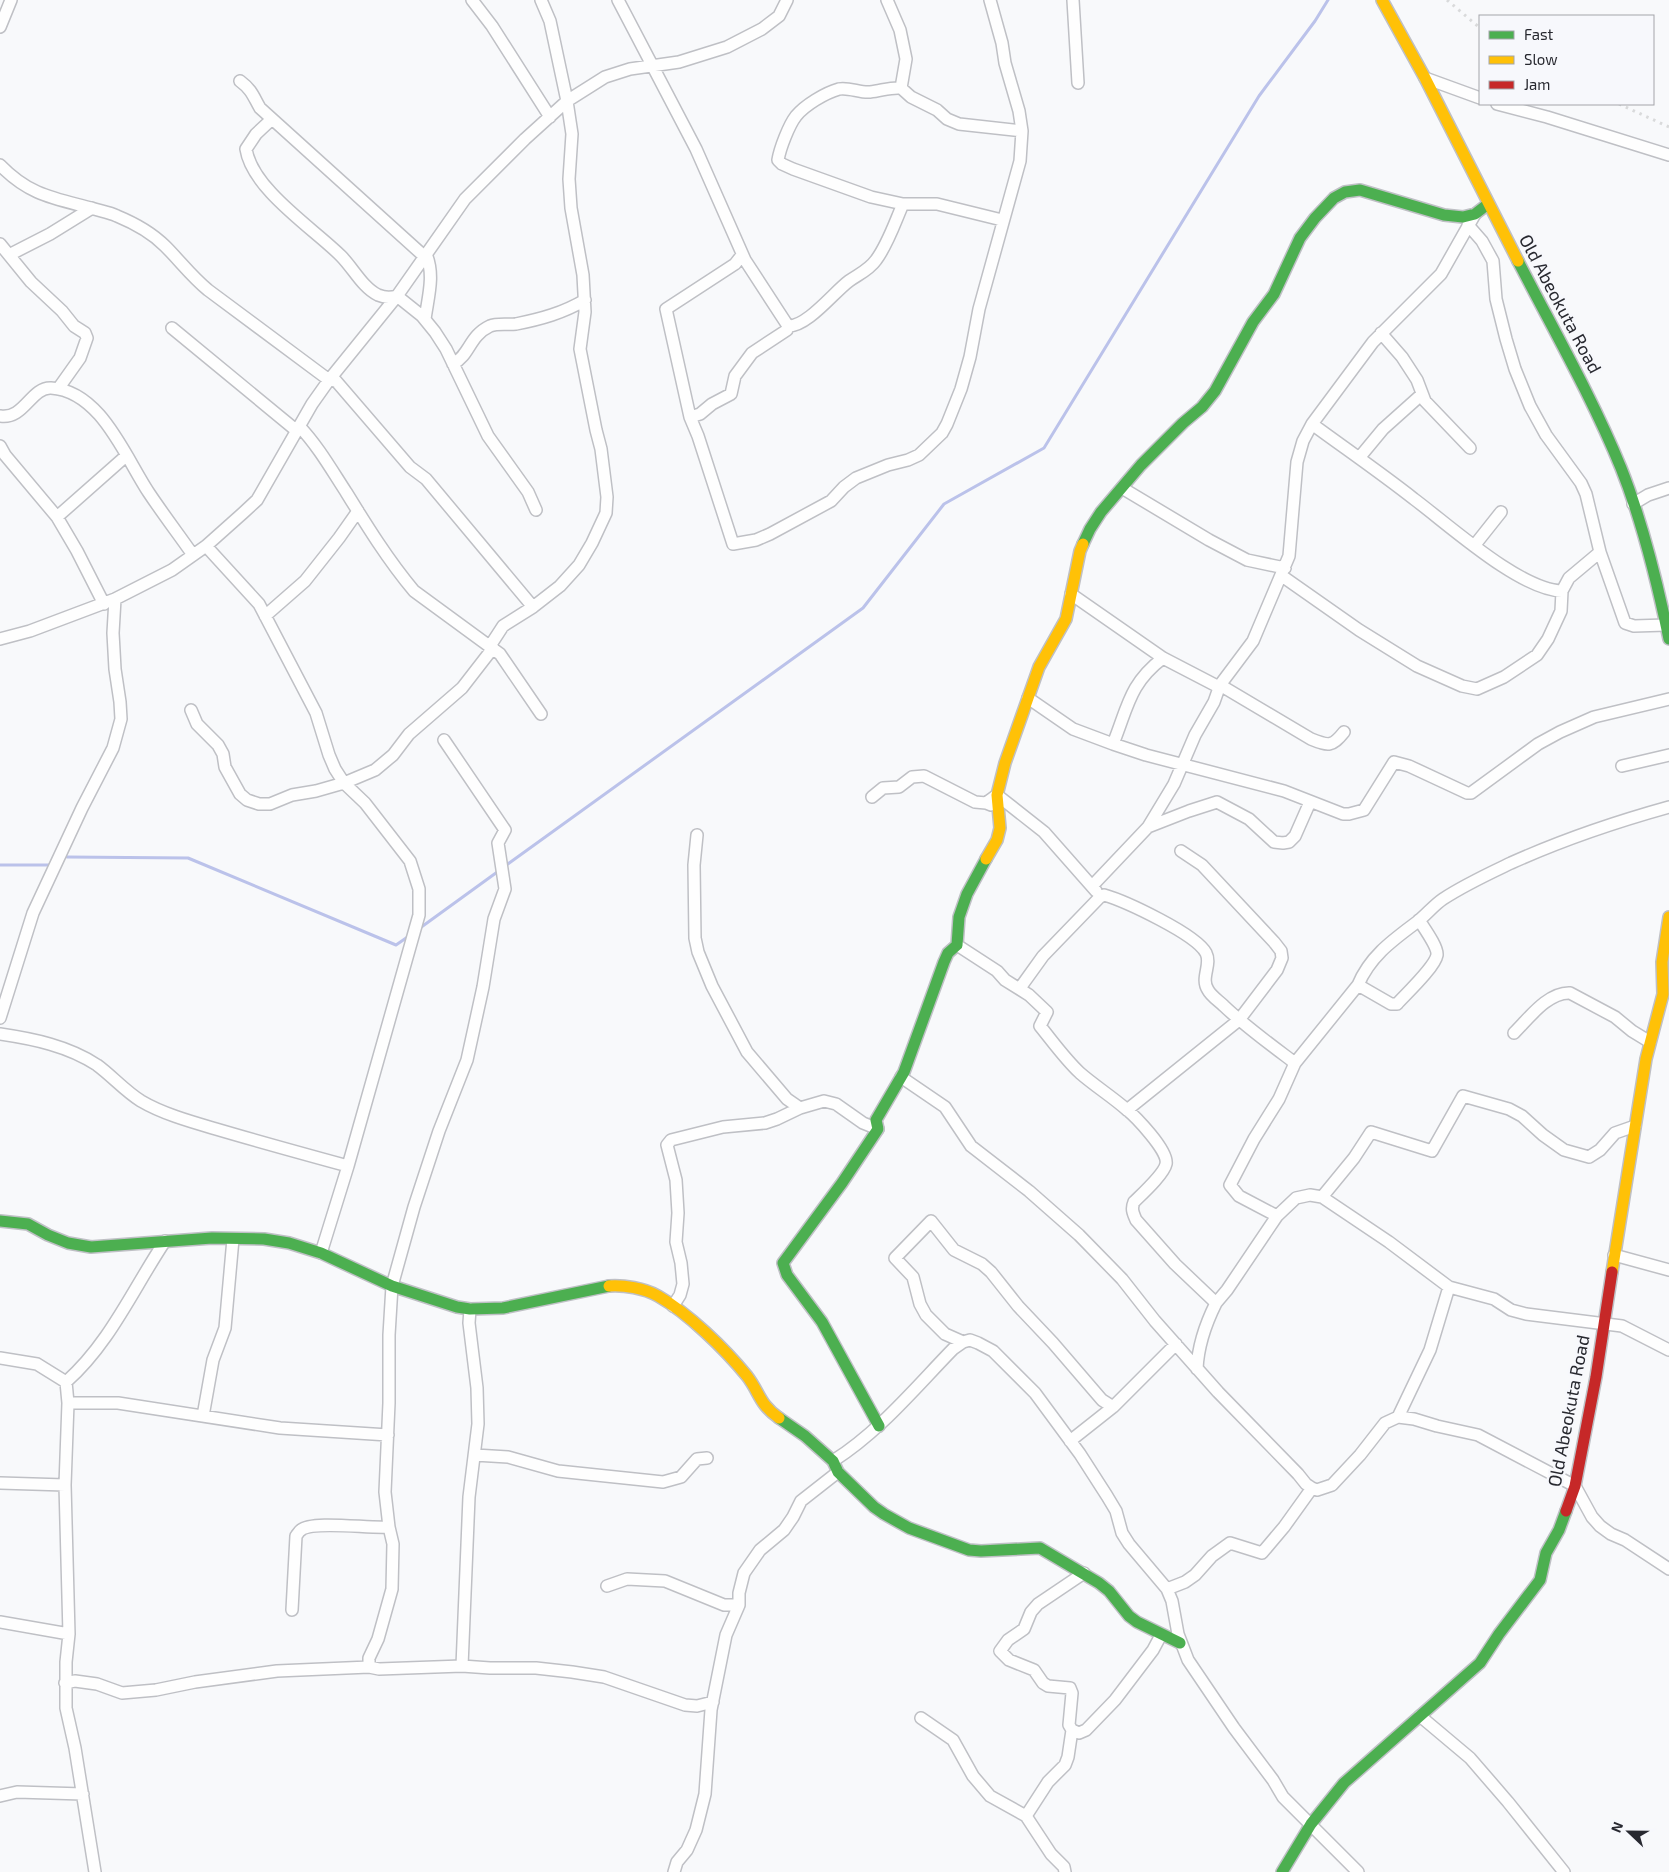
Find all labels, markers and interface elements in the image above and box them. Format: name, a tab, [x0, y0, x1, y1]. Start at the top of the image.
legend	[1479, 15, 1654, 105]
text: Fast	[1524, 25, 1554, 43]
text: Slow	[1524, 50, 1558, 68]
text: Jam	[1524, 75, 1550, 93]
street label: Old Abeokuta Road	[1515, 230, 1607, 377]
street label: Old Abeokuta Road	[1543, 1333, 1594, 1489]
north arrow	[1604, 1807, 1654, 1857]
text: N	[1607, 1819, 1626, 1835]

